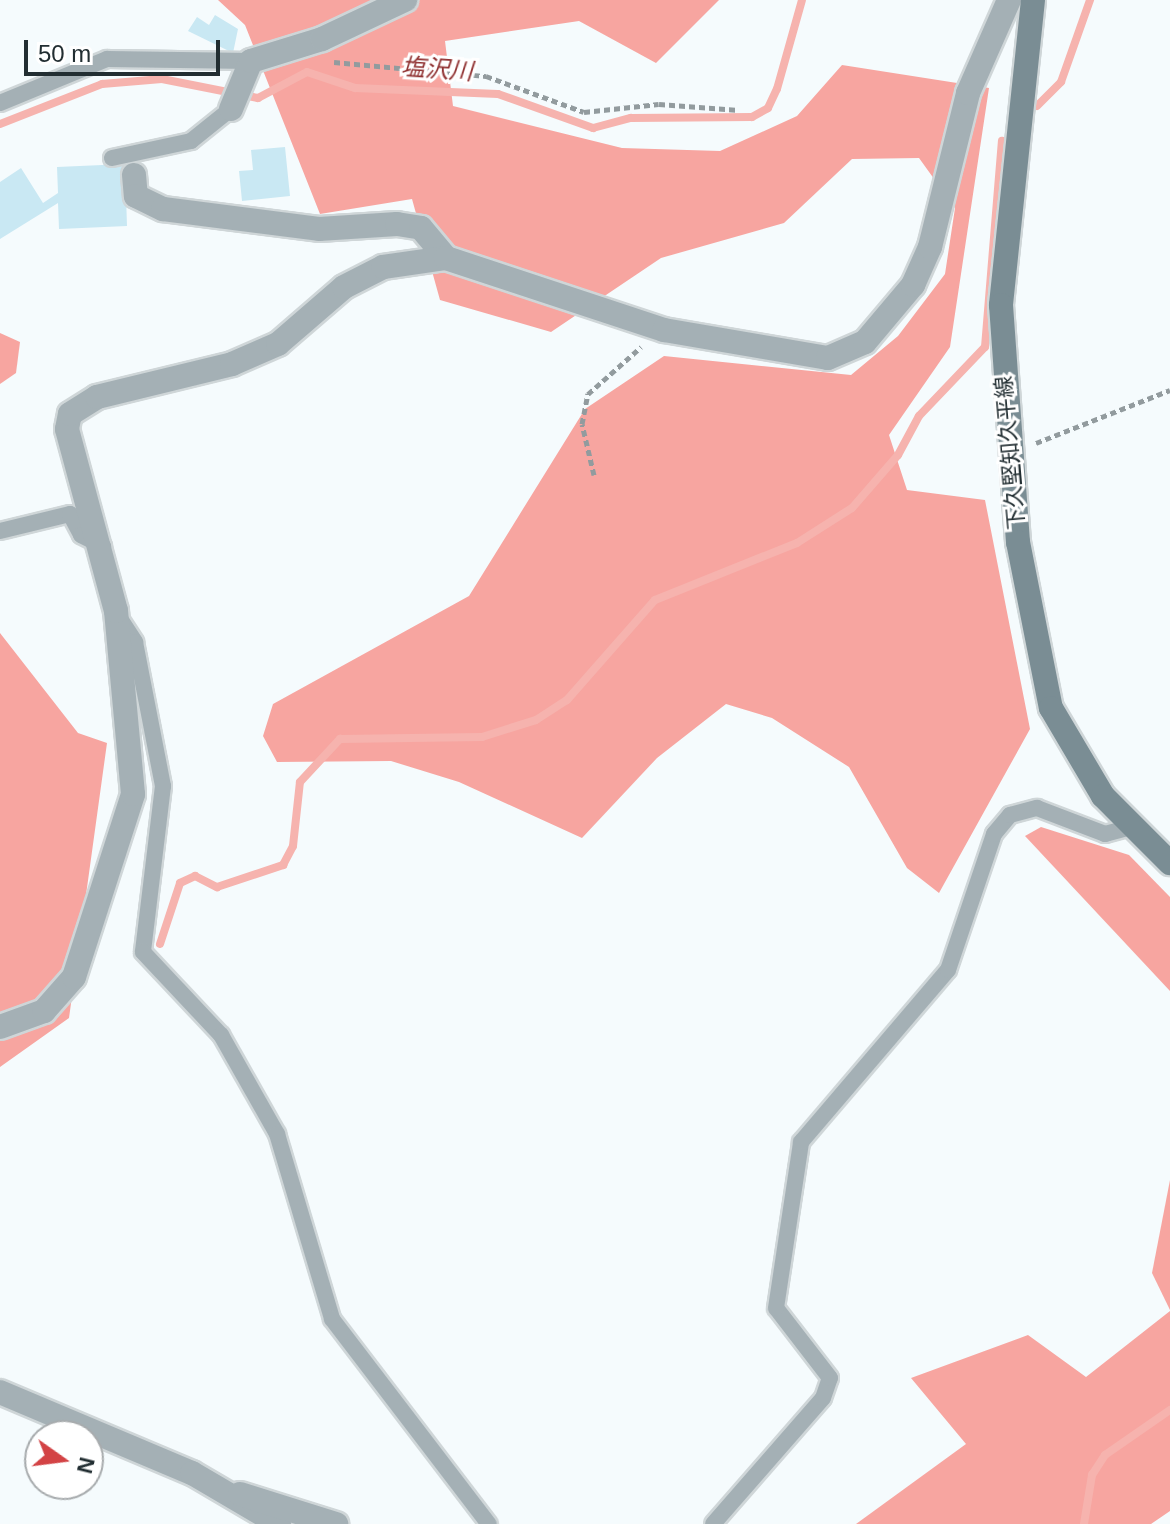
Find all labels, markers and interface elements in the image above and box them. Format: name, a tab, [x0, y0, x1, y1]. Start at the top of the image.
scale bar	[28, 24, 224, 74]
text: 50 m	[38, 40, 91, 67]
water label: 塩沢川	[400, 52, 474, 86]
street label: 下久堅知久平線	[990, 375, 1030, 531]
north arrow	[24, 1420, 104, 1500]
text: N	[72, 1455, 100, 1476]

